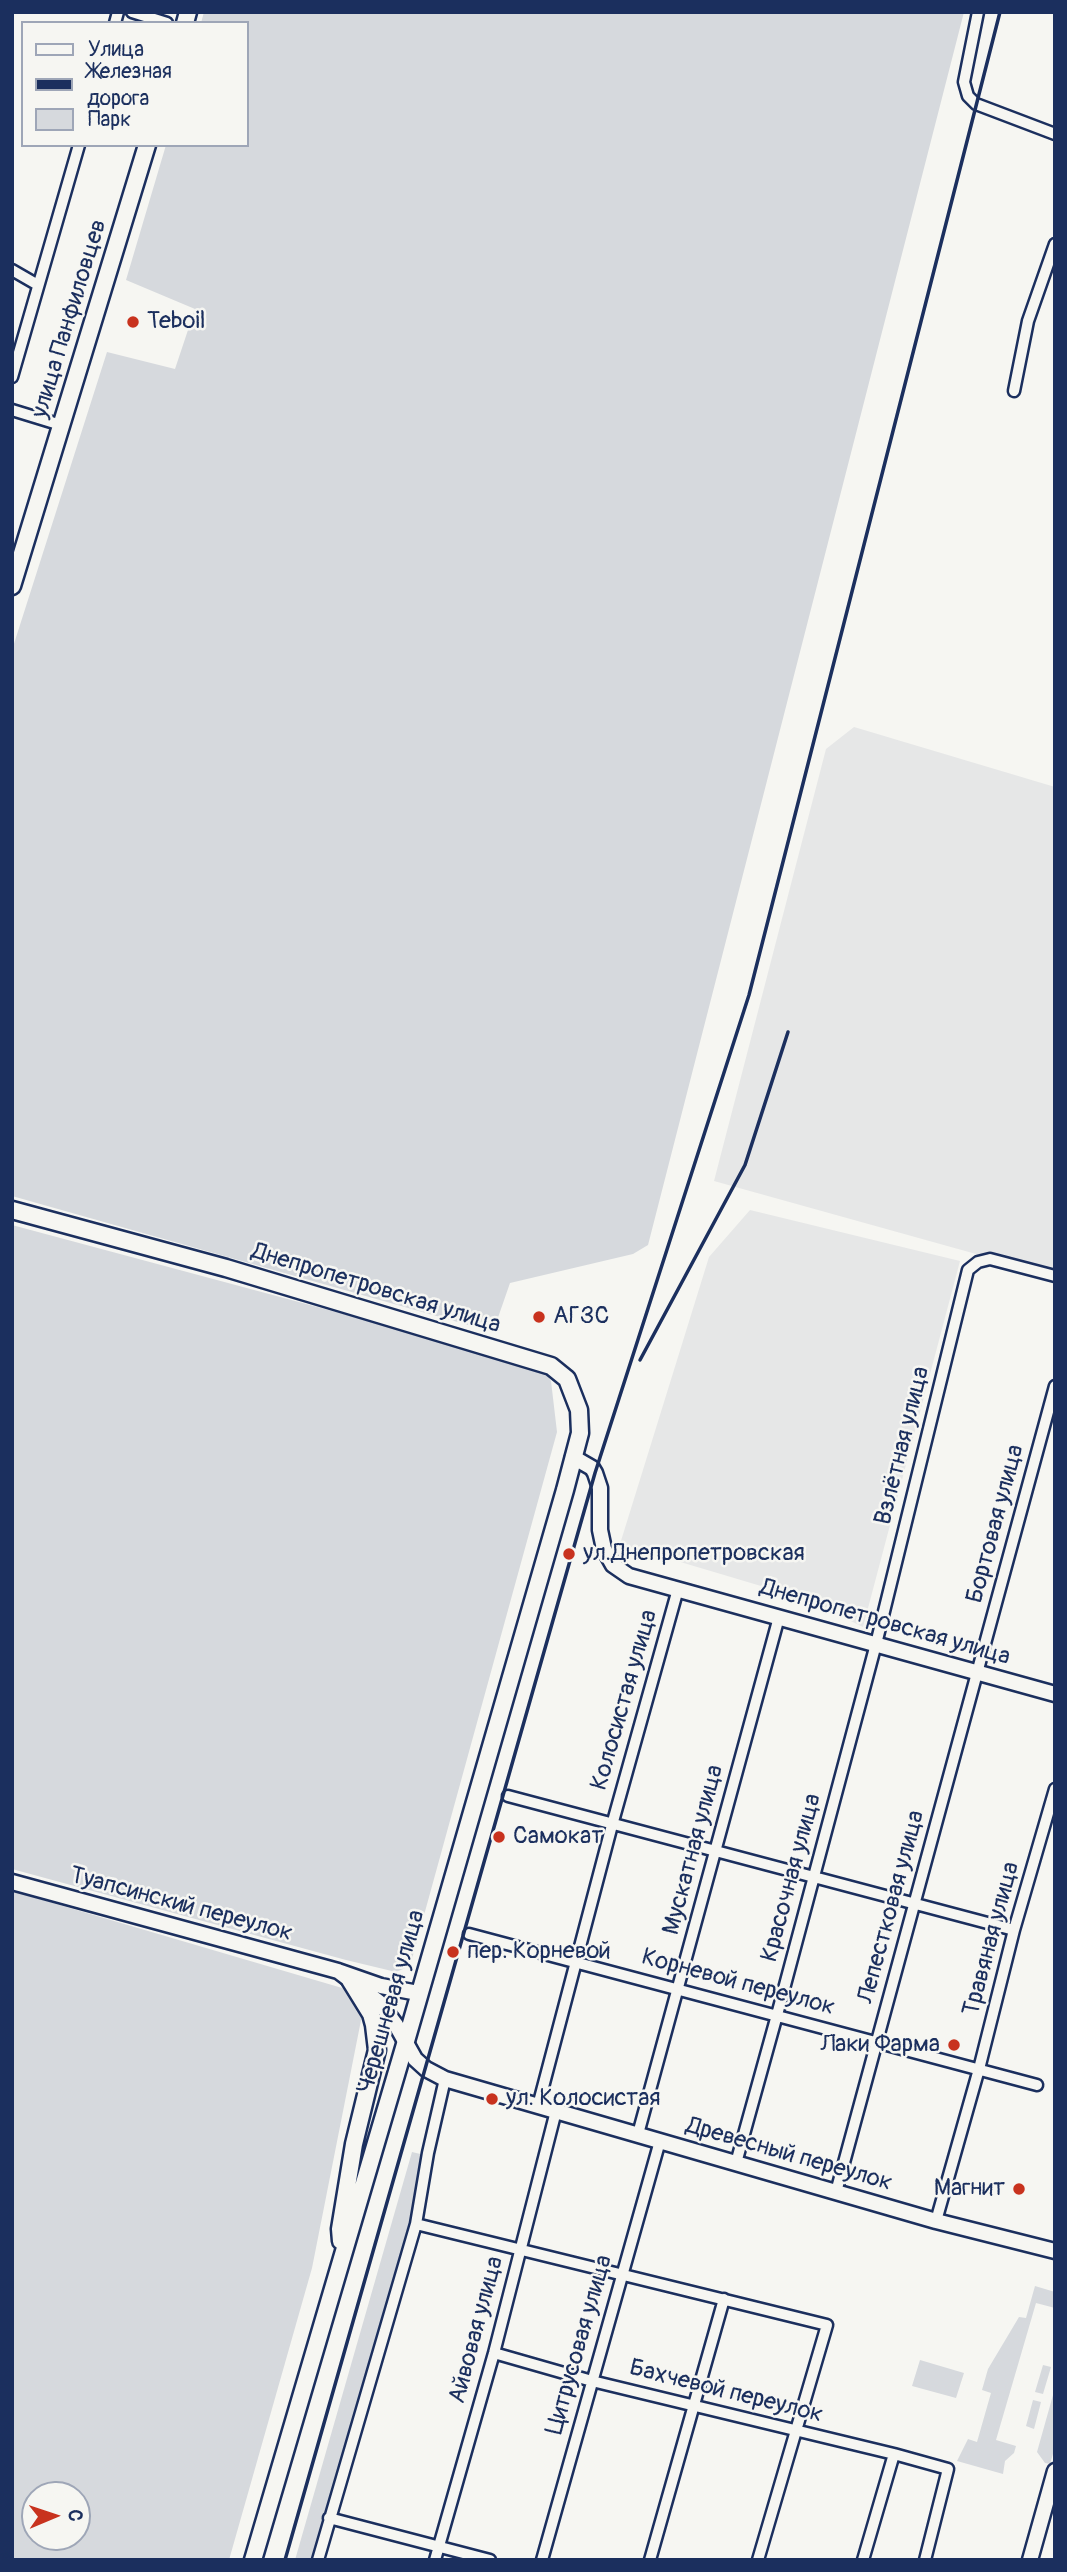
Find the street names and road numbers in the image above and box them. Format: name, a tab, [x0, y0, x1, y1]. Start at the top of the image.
street label: улица Панфиловцев	[26, 216, 114, 422]
street label: Днепропетровская улица	[248, 1237, 504, 1341]
street label: Взлётная улица	[869, 1364, 937, 1528]
street label: Бортовая улица	[961, 1442, 1031, 1606]
street label: Днепропетровская улица	[757, 1574, 1013, 1672]
street label: Колосистая улица	[585, 1607, 665, 1793]
street label: Мускатная улица	[657, 1762, 731, 1938]
street label: Красочная улица	[756, 1791, 828, 1965]
street label: Лепестковая улица	[852, 1807, 932, 2007]
street label: Травяная улица	[958, 1859, 1026, 2019]
street label: Туапсинский переулок	[67, 1861, 295, 1949]
street label: Черешневая улица	[352, 1907, 432, 2097]
street label: Корневой переулок	[638, 1943, 838, 2023]
street label: Древесный переулок	[683, 2112, 895, 2198]
street label: Цитрусовая улица	[541, 2252, 619, 2438]
street label: Айвовая улица	[444, 2253, 510, 2407]
street label: Бахчевой переулок	[626, 2354, 826, 2430]

